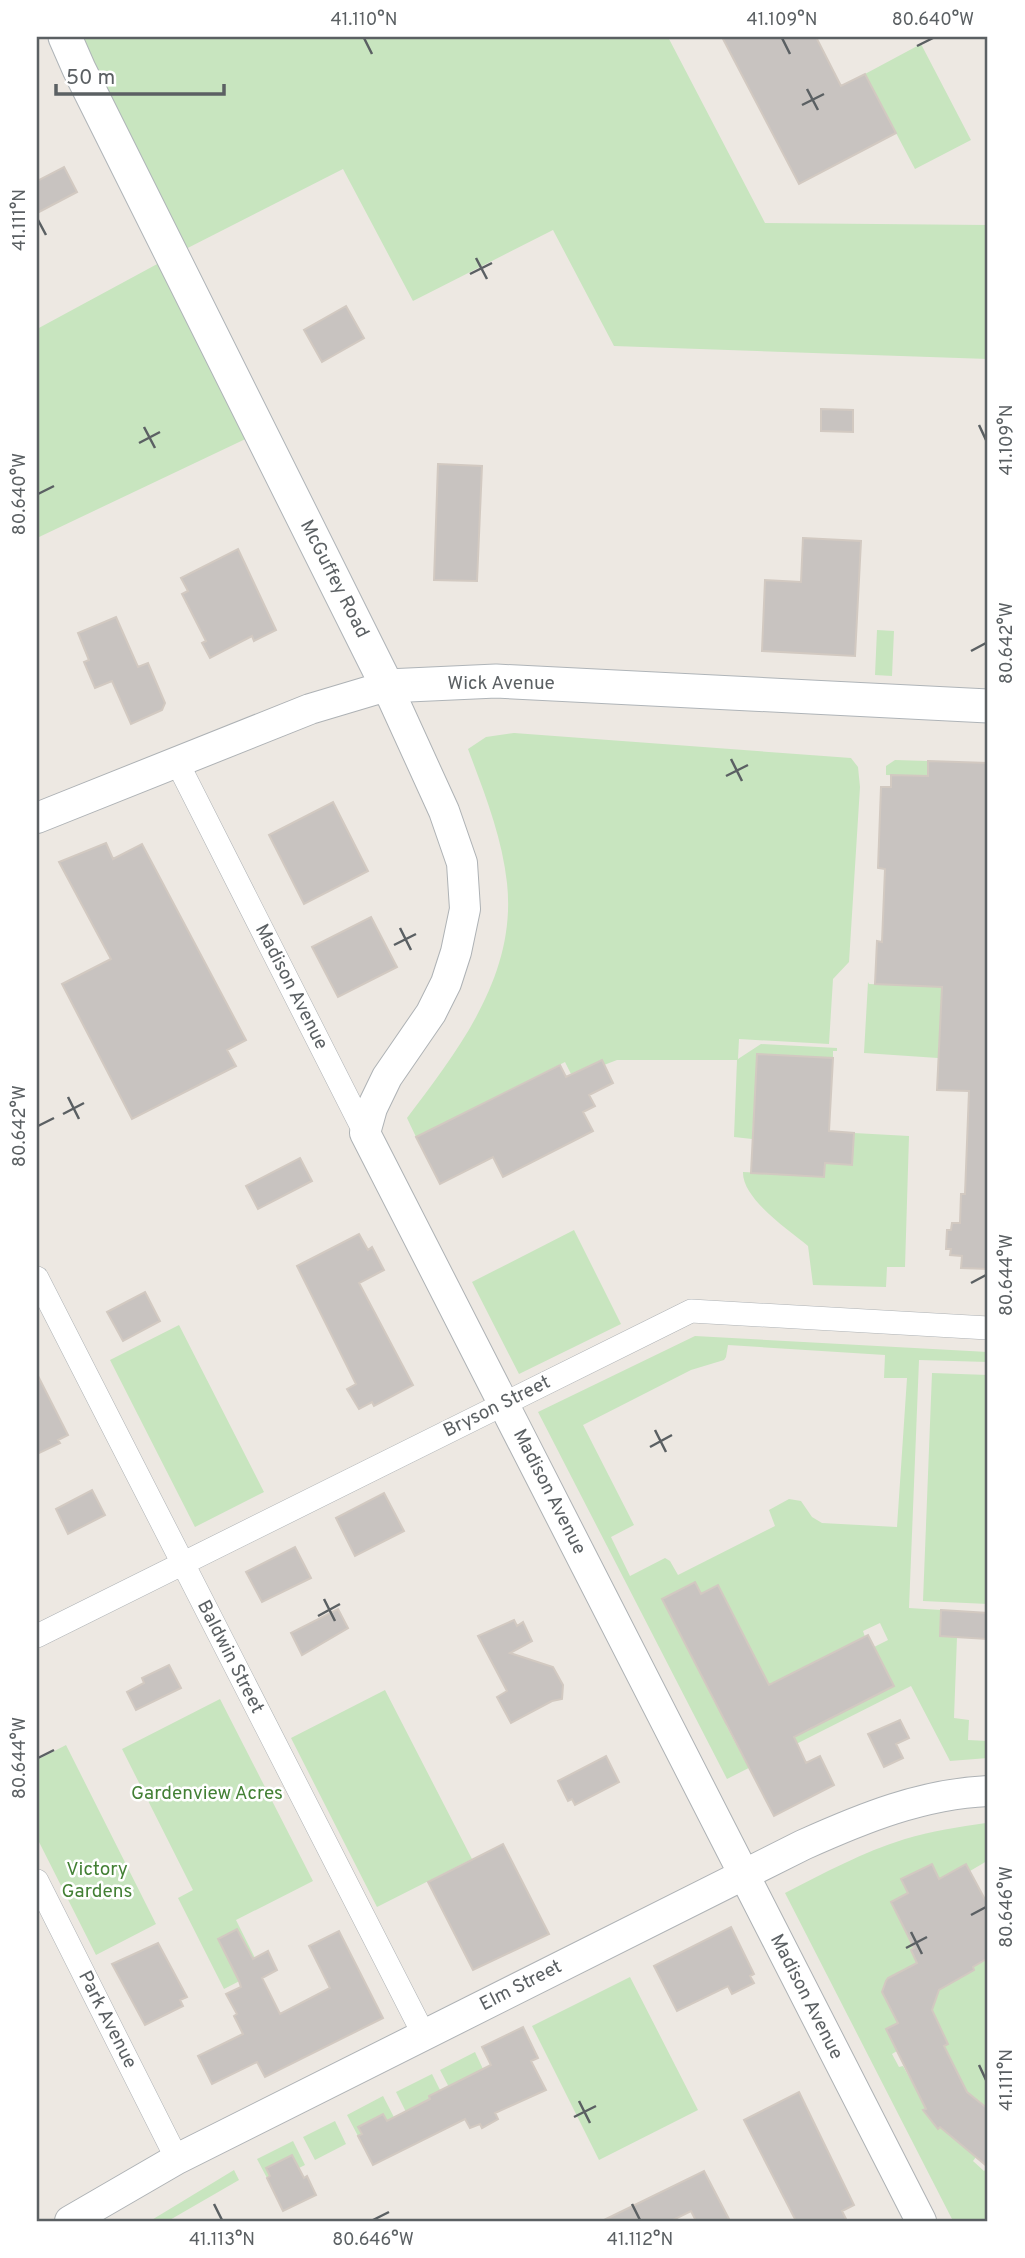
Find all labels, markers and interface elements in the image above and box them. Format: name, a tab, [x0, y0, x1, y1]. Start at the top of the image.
text: 41.110°N	[331, 9, 397, 32]
text: 41.109°N	[747, 9, 817, 32]
text: 80.640°W	[892, 9, 974, 32]
scale bar	[56, 52, 224, 96]
text: 50 m	[66, 65, 115, 92]
text: 41.111°N	[9, 189, 32, 251]
text: 41.109°N	[996, 405, 1019, 475]
text: 80.640°W	[9, 453, 32, 535]
street label: McGuffey Road	[294, 516, 374, 642]
text: 80.642°W	[996, 602, 1019, 684]
street label: Wick Avenue	[447, 672, 555, 696]
street label: Madison Avenue	[249, 920, 333, 1054]
text: 80.642°W	[9, 1085, 32, 1167]
text: 80.644°W	[996, 1234, 1019, 1316]
street label: Bryson Street	[439, 1371, 555, 1443]
street label: Madison Avenue	[507, 1425, 591, 1559]
street label: Baldwin Street	[191, 1596, 269, 1718]
text: 80.644°W	[9, 1717, 32, 1799]
park label: Gardenview Acres	[131, 1782, 283, 1806]
park label: Victory Gardens	[62, 1858, 132, 1904]
text: 80.646°W	[996, 1866, 1019, 1948]
street label: Madison Avenue	[764, 1930, 848, 2064]
street label: Elm Street	[476, 1955, 566, 2017]
street label: Park Avenue	[72, 1967, 142, 2073]
text: 41.111°N	[996, 2049, 1019, 2111]
text: 41.113°N	[189, 2229, 255, 2252]
text: 80.646°W	[332, 2229, 414, 2252]
text: 41.112°N	[607, 2229, 673, 2252]

